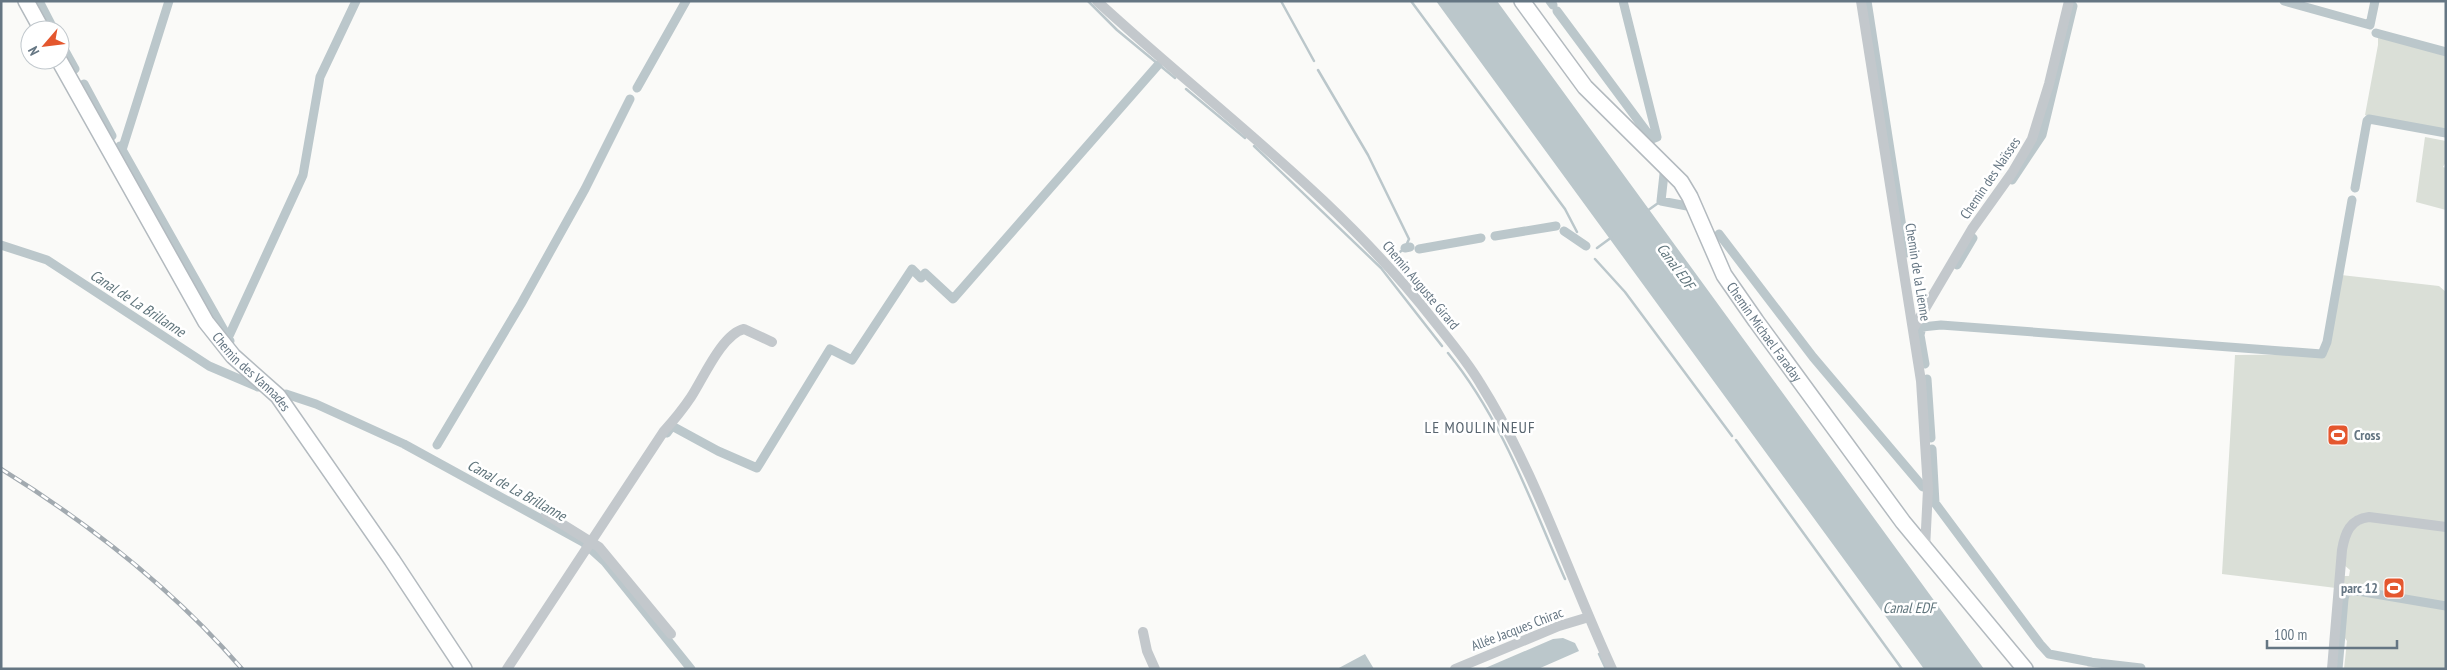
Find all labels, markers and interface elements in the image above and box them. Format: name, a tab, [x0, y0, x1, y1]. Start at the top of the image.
north arrow	[20, 20, 70, 70]
text: N	[24, 44, 43, 59]
street label: Chemin des Naïsses	[1956, 133, 2024, 223]
street label: Chemin de la Lienne	[1901, 222, 1935, 322]
street label: Chemin Auguste Girard	[1379, 237, 1463, 333]
water label: Canal EDF	[1653, 239, 1701, 295]
water label: Canal de La Brillanne	[87, 265, 190, 341]
street label: Chemin Michael Faraday	[1723, 279, 1807, 386]
street label: Chemin des Vannades	[208, 328, 295, 415]
district label: LE MOULIN NEUF	[1425, 417, 1536, 437]
sports icon: Cross	[2326, 423, 2350, 447]
place label: Cross	[2354, 426, 2381, 444]
water label: Canal de La Brillanne	[464, 455, 570, 525]
sports icon: parc 12	[2382, 576, 2406, 600]
place label: parc 12	[2341, 579, 2378, 597]
water label: Canal EDF	[1883, 598, 1938, 617]
street label: Allée Jacques Chirac	[1469, 603, 1565, 655]
scale bar	[2267, 618, 2397, 650]
text: 100 m	[2274, 625, 2307, 644]

